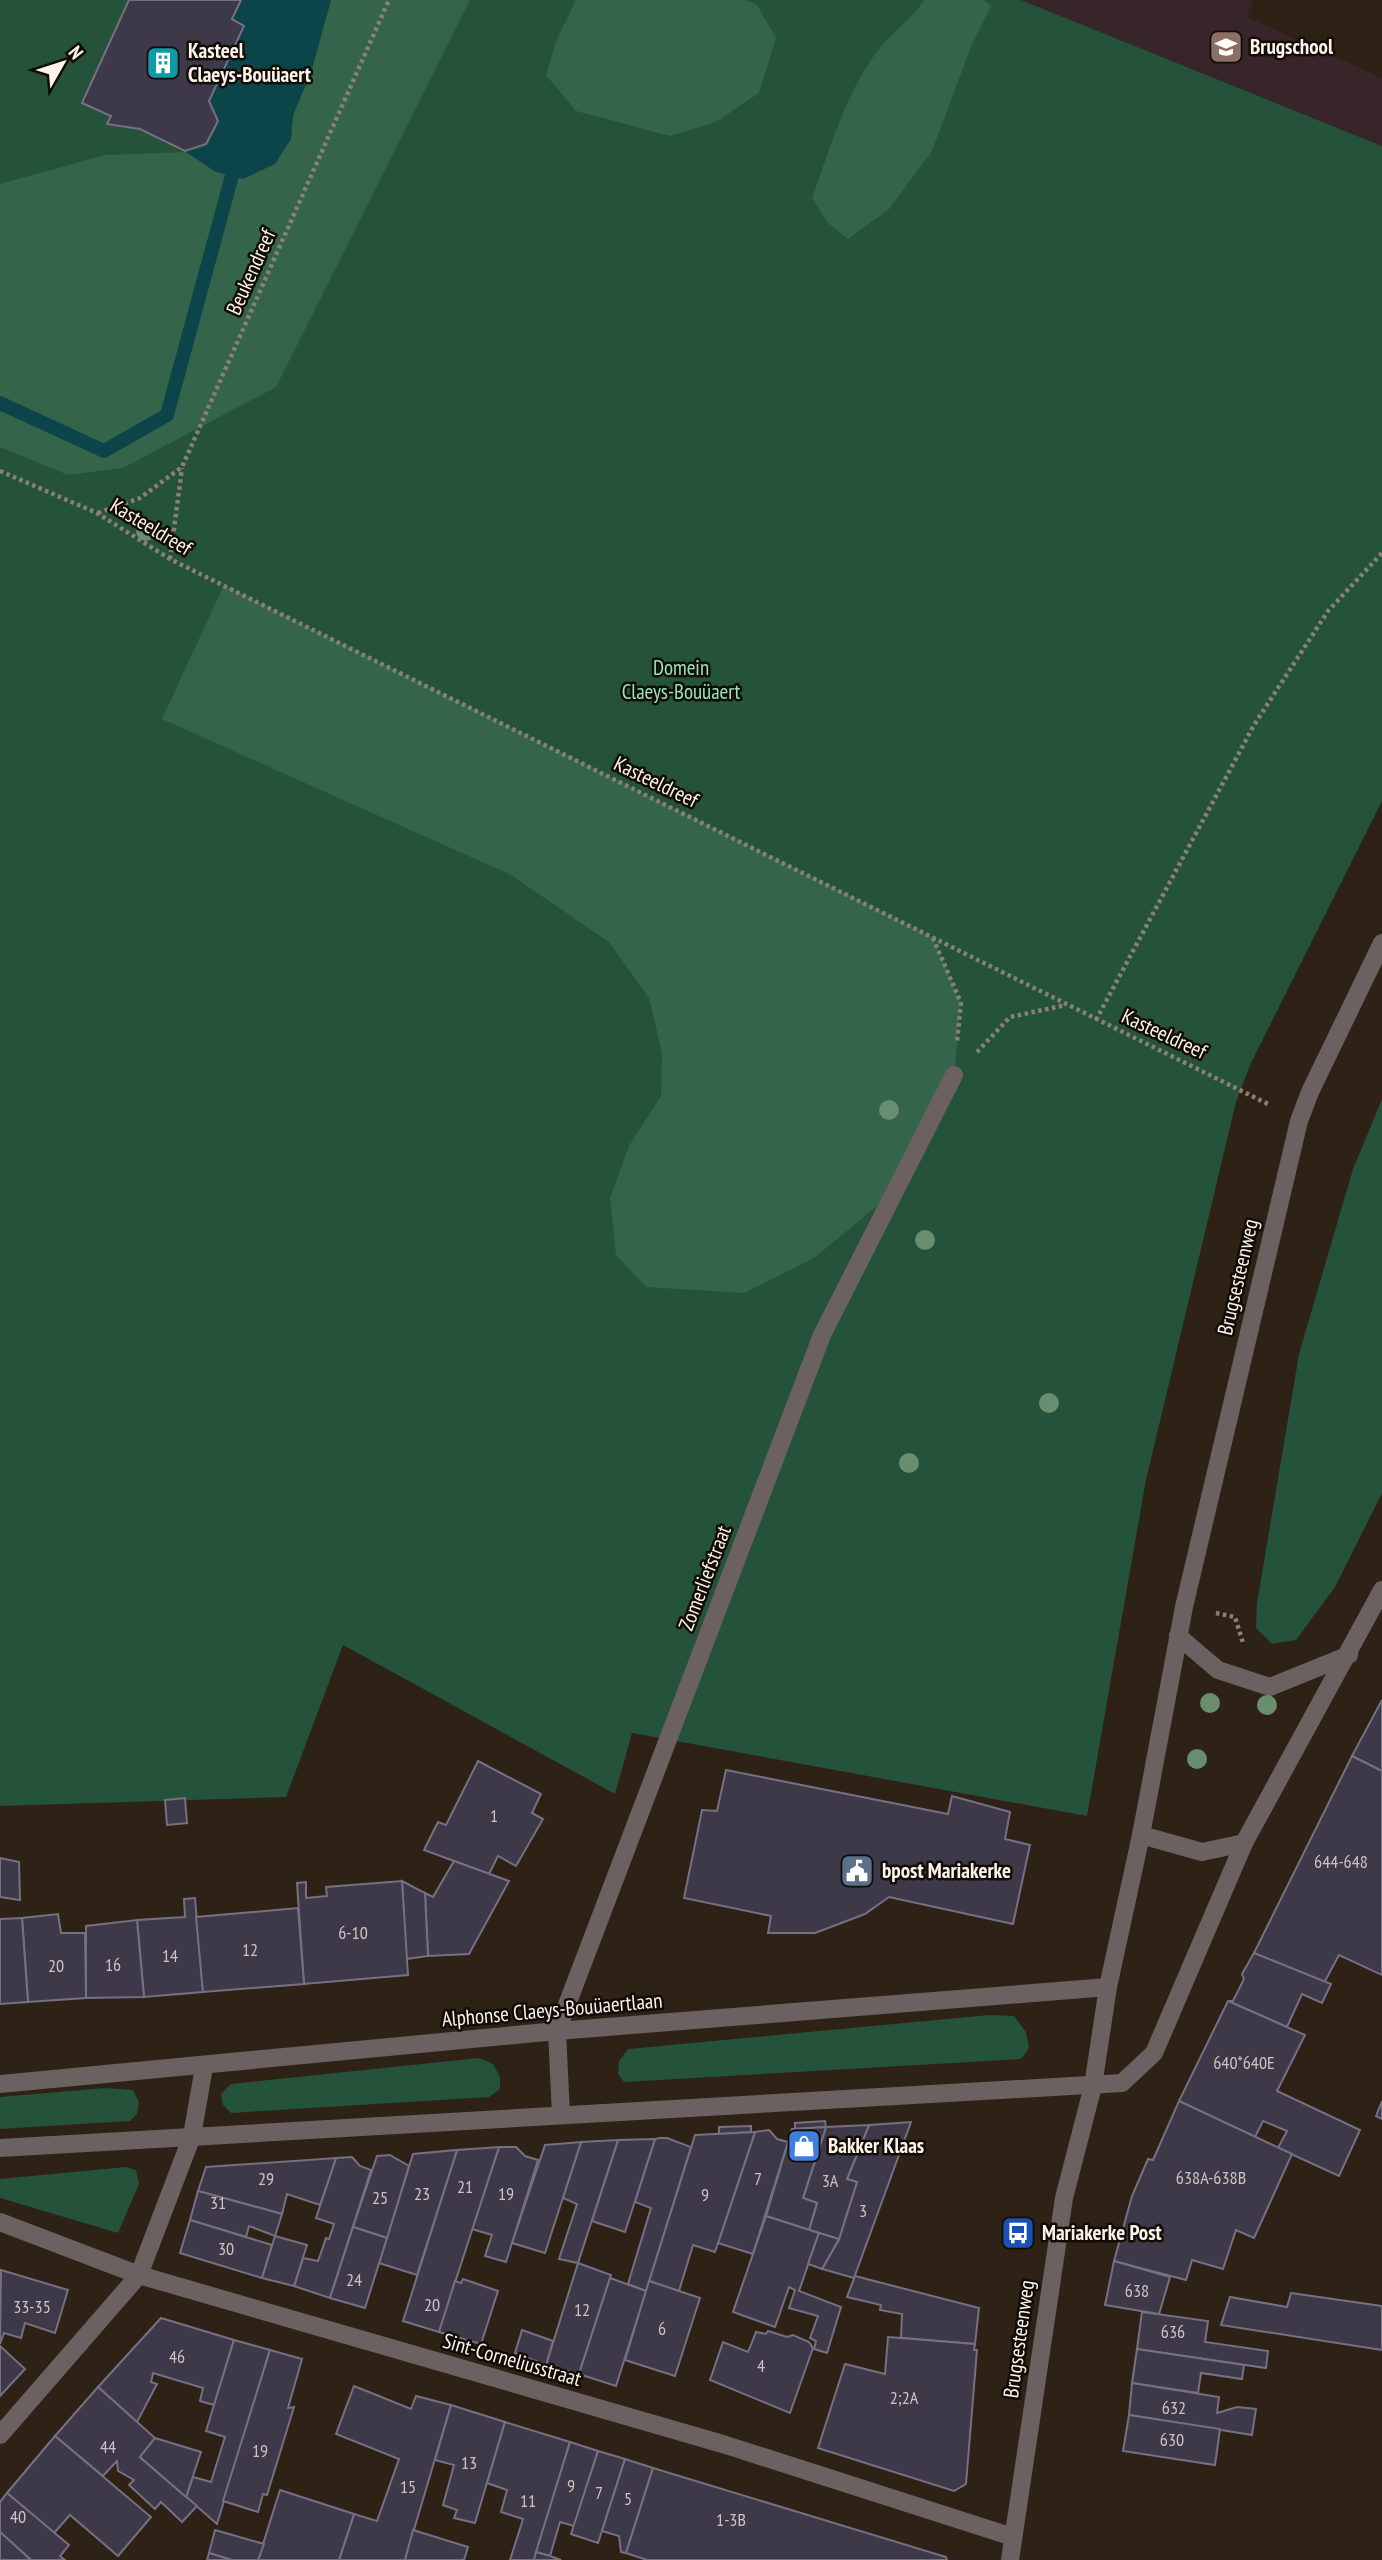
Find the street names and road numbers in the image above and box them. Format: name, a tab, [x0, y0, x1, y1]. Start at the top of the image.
street label: Beukendreef	[220, 224, 282, 319]
street label: Kasteeldreef	[106, 492, 198, 562]
street label: Kasteeldreef	[610, 750, 703, 814]
street label: Kasteeldreef	[1117, 1002, 1211, 1065]
street label: Brugsesteenweg	[1211, 1216, 1264, 1338]
street label: Zomerliefstraat	[672, 1521, 737, 1634]
street label: Alphonse Claeys-Bouüaertlaan	[441, 1986, 663, 2033]
street label: Brugsesteenweg	[997, 2278, 1040, 2399]
street label: Sint-Corneliusstraat	[440, 2327, 585, 2392]

